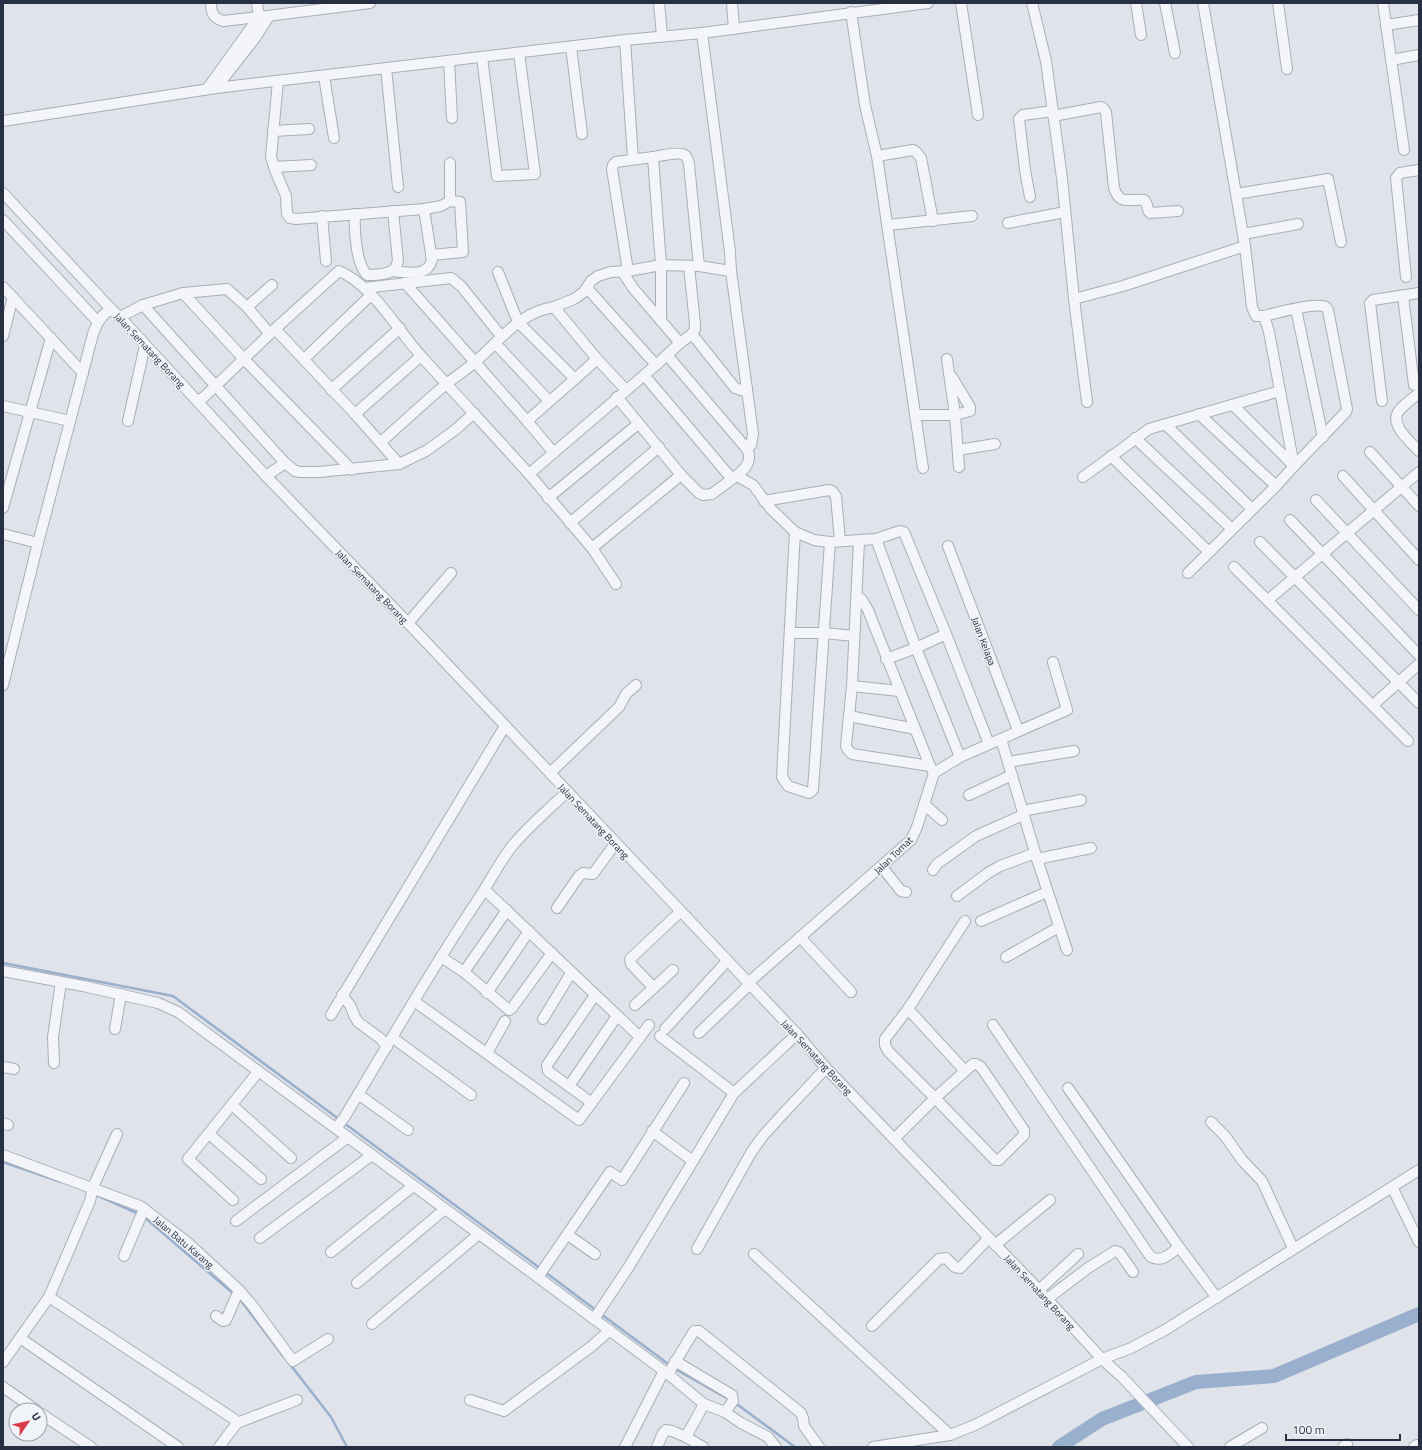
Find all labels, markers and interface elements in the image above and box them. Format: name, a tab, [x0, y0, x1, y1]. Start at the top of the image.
street label: Jalan Sematang Borang	[111, 309, 189, 391]
street label: Jalan Sematang Borang	[332, 546, 411, 627]
street label: Jalan Kelapa	[967, 615, 1000, 668]
street label: Jalan Sematang Borang	[555, 780, 633, 862]
street label: Jalan Tomat	[870, 833, 917, 878]
street label: Jalan Sematang Borang	[778, 1016, 856, 1098]
street label: Jalan Batu Karang	[150, 1213, 217, 1272]
street label: Jalan Sematang Borang	[1001, 1251, 1079, 1333]
north arrow	[8, 1402, 48, 1442]
text: U	[28, 1409, 45, 1424]
scale bar	[1286, 1416, 1400, 1442]
text: 100 m	[1292, 1420, 1325, 1439]

